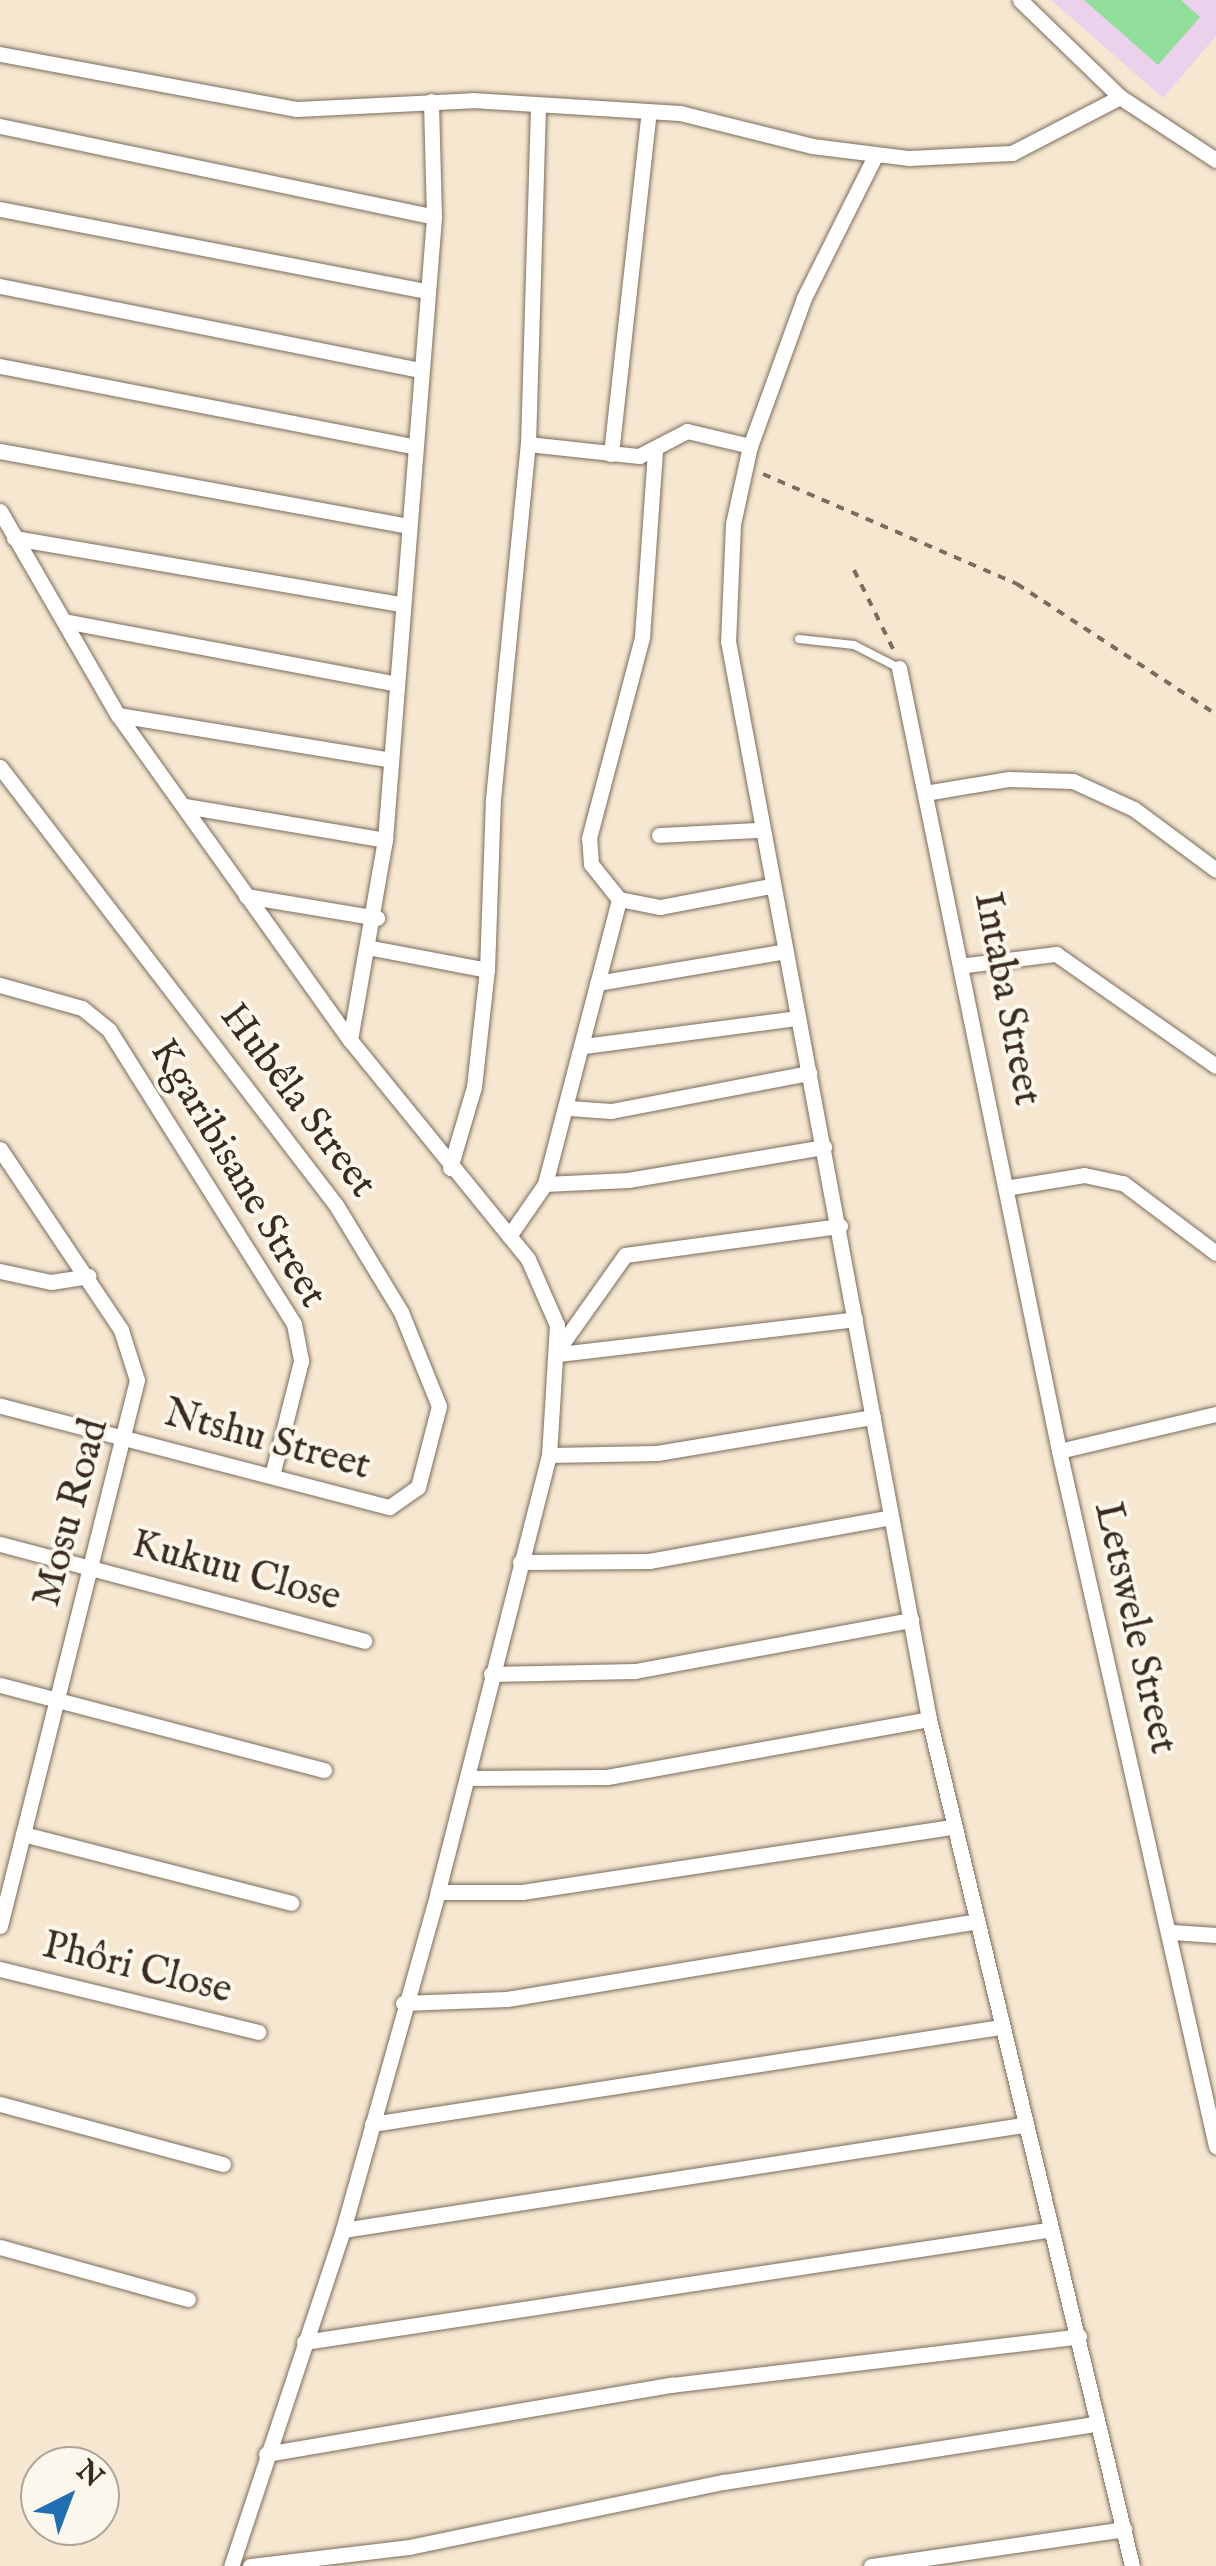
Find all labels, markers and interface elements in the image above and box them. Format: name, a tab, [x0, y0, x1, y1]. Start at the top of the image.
street label: Intaba Street	[962, 888, 1050, 1110]
street label: Hubêla Street	[208, 994, 386, 1208]
street label: Kgaribisane Street	[138, 1031, 336, 1317]
street label: Ntshu Street	[159, 1390, 375, 1492]
street label: Mosu Road	[24, 1414, 120, 1612]
street label: Letswele Street	[1082, 1498, 1186, 1758]
street label: Kukuu Close	[126, 1521, 346, 1623]
street label: Phôri Close	[37, 1922, 237, 2016]
north arrow	[20, 2446, 120, 2546]
text: N	[68, 2454, 110, 2496]

